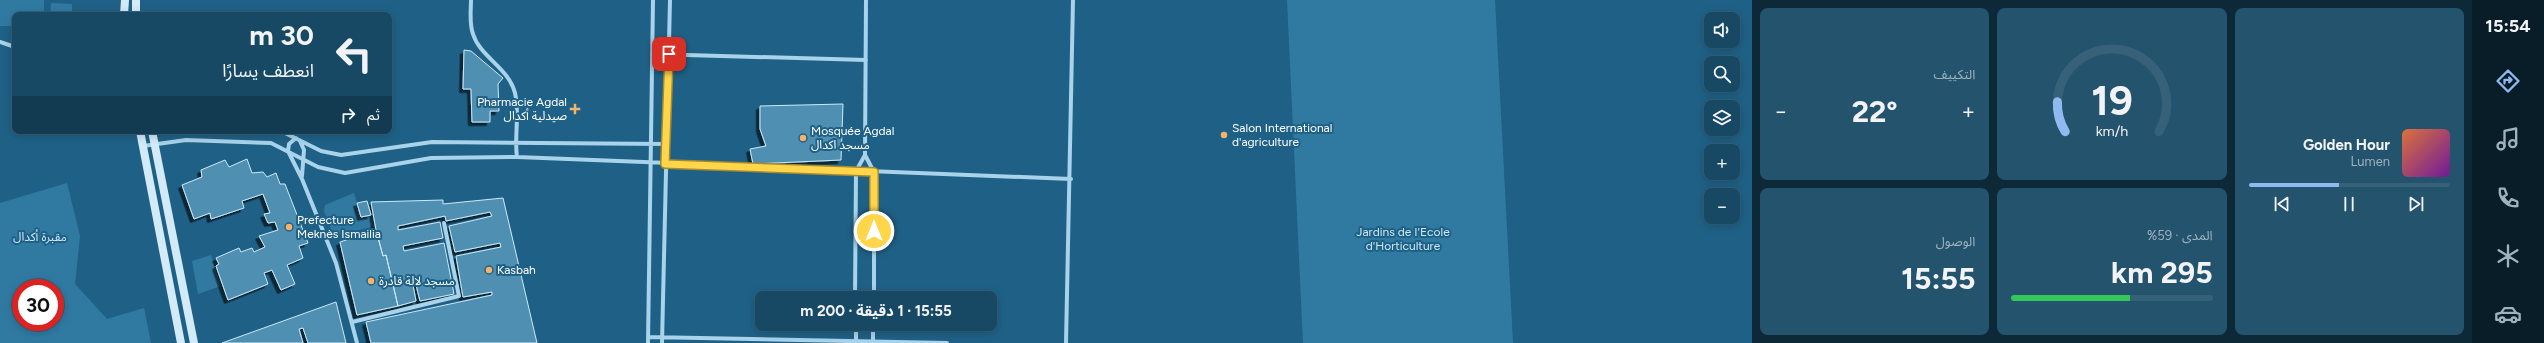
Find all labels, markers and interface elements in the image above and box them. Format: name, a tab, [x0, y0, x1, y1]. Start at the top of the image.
map controls	[1704, 12, 1740, 224]
button: sound	[1704, 12, 1740, 48]
text: 15:54	[2485, 15, 2531, 37]
text: 30 m	[249, 18, 314, 52]
icon: left	[328, 28, 380, 80]
pin	[652, 37, 686, 71]
icon: arrive	[658, 43, 680, 65]
button: search	[1704, 56, 1740, 92]
text: انعطف يسارًا	[222, 60, 314, 82]
text: التكييف	[1933, 67, 1975, 82]
icon: directions	[2494, 67, 2522, 95]
text: 19	[2091, 75, 2133, 125]
text: 22°	[1852, 93, 1898, 130]
place label: Pharmacie Agdal صيدلية أكدال	[477, 95, 567, 123]
text: −	[1774, 98, 1788, 125]
text: +	[1962, 98, 1975, 125]
button: layers	[1704, 100, 1740, 136]
icon: right	[337, 104, 359, 126]
marker: Pharmacie Agdal صيدلية أكدال	[570, 104, 580, 114]
text: ثم	[367, 106, 380, 124]
place label: Salon International d'agriculture	[1232, 121, 1332, 149]
text: km/h	[2096, 122, 2128, 140]
place label: Mosquée Agdal مسجد اكدال	[811, 124, 894, 152]
icon: music	[2494, 125, 2522, 153]
marker: Salon International d'agriculture	[1219, 130, 1229, 140]
marker: Mosquée Agdal مسجد اكدال	[798, 133, 808, 143]
text: Golden Hour	[2303, 136, 2390, 154]
button: +	[1704, 144, 1740, 180]
text: Lumen	[2351, 154, 2390, 169]
icon: phone	[2494, 184, 2522, 212]
button: −	[1704, 188, 1740, 224]
icon: previous	[2271, 193, 2293, 215]
icon: pause	[2338, 193, 2360, 215]
icon: next	[2405, 193, 2427, 215]
position arrow	[853, 210, 895, 252]
place label: Prefecture Meknès Ismailia	[297, 213, 381, 241]
marker: Prefecture Meknès Ismailia	[284, 222, 294, 232]
park label: Jardins de I'Ecole d'Horticulture	[1356, 225, 1450, 253]
text: المدى · 59%	[2147, 228, 2213, 243]
park label: مقبرة أكدال	[13, 229, 67, 244]
text: الوصول	[1936, 234, 1975, 249]
icon: climate	[2494, 242, 2522, 270]
text: 295 km	[2111, 254, 2213, 291]
text: 15:55	[1901, 260, 1975, 297]
place label: Kasbah	[497, 263, 536, 277]
marker: Kasbah	[484, 265, 494, 275]
place label: مسجد لالة قادرة	[379, 274, 455, 288]
marker: مسجد لالة قادرة	[366, 276, 376, 286]
speed limit sign: 30	[12, 279, 64, 331]
icon: car	[2494, 300, 2522, 328]
text: 15:55 · 1 دقيقة · 200 m	[800, 302, 952, 320]

